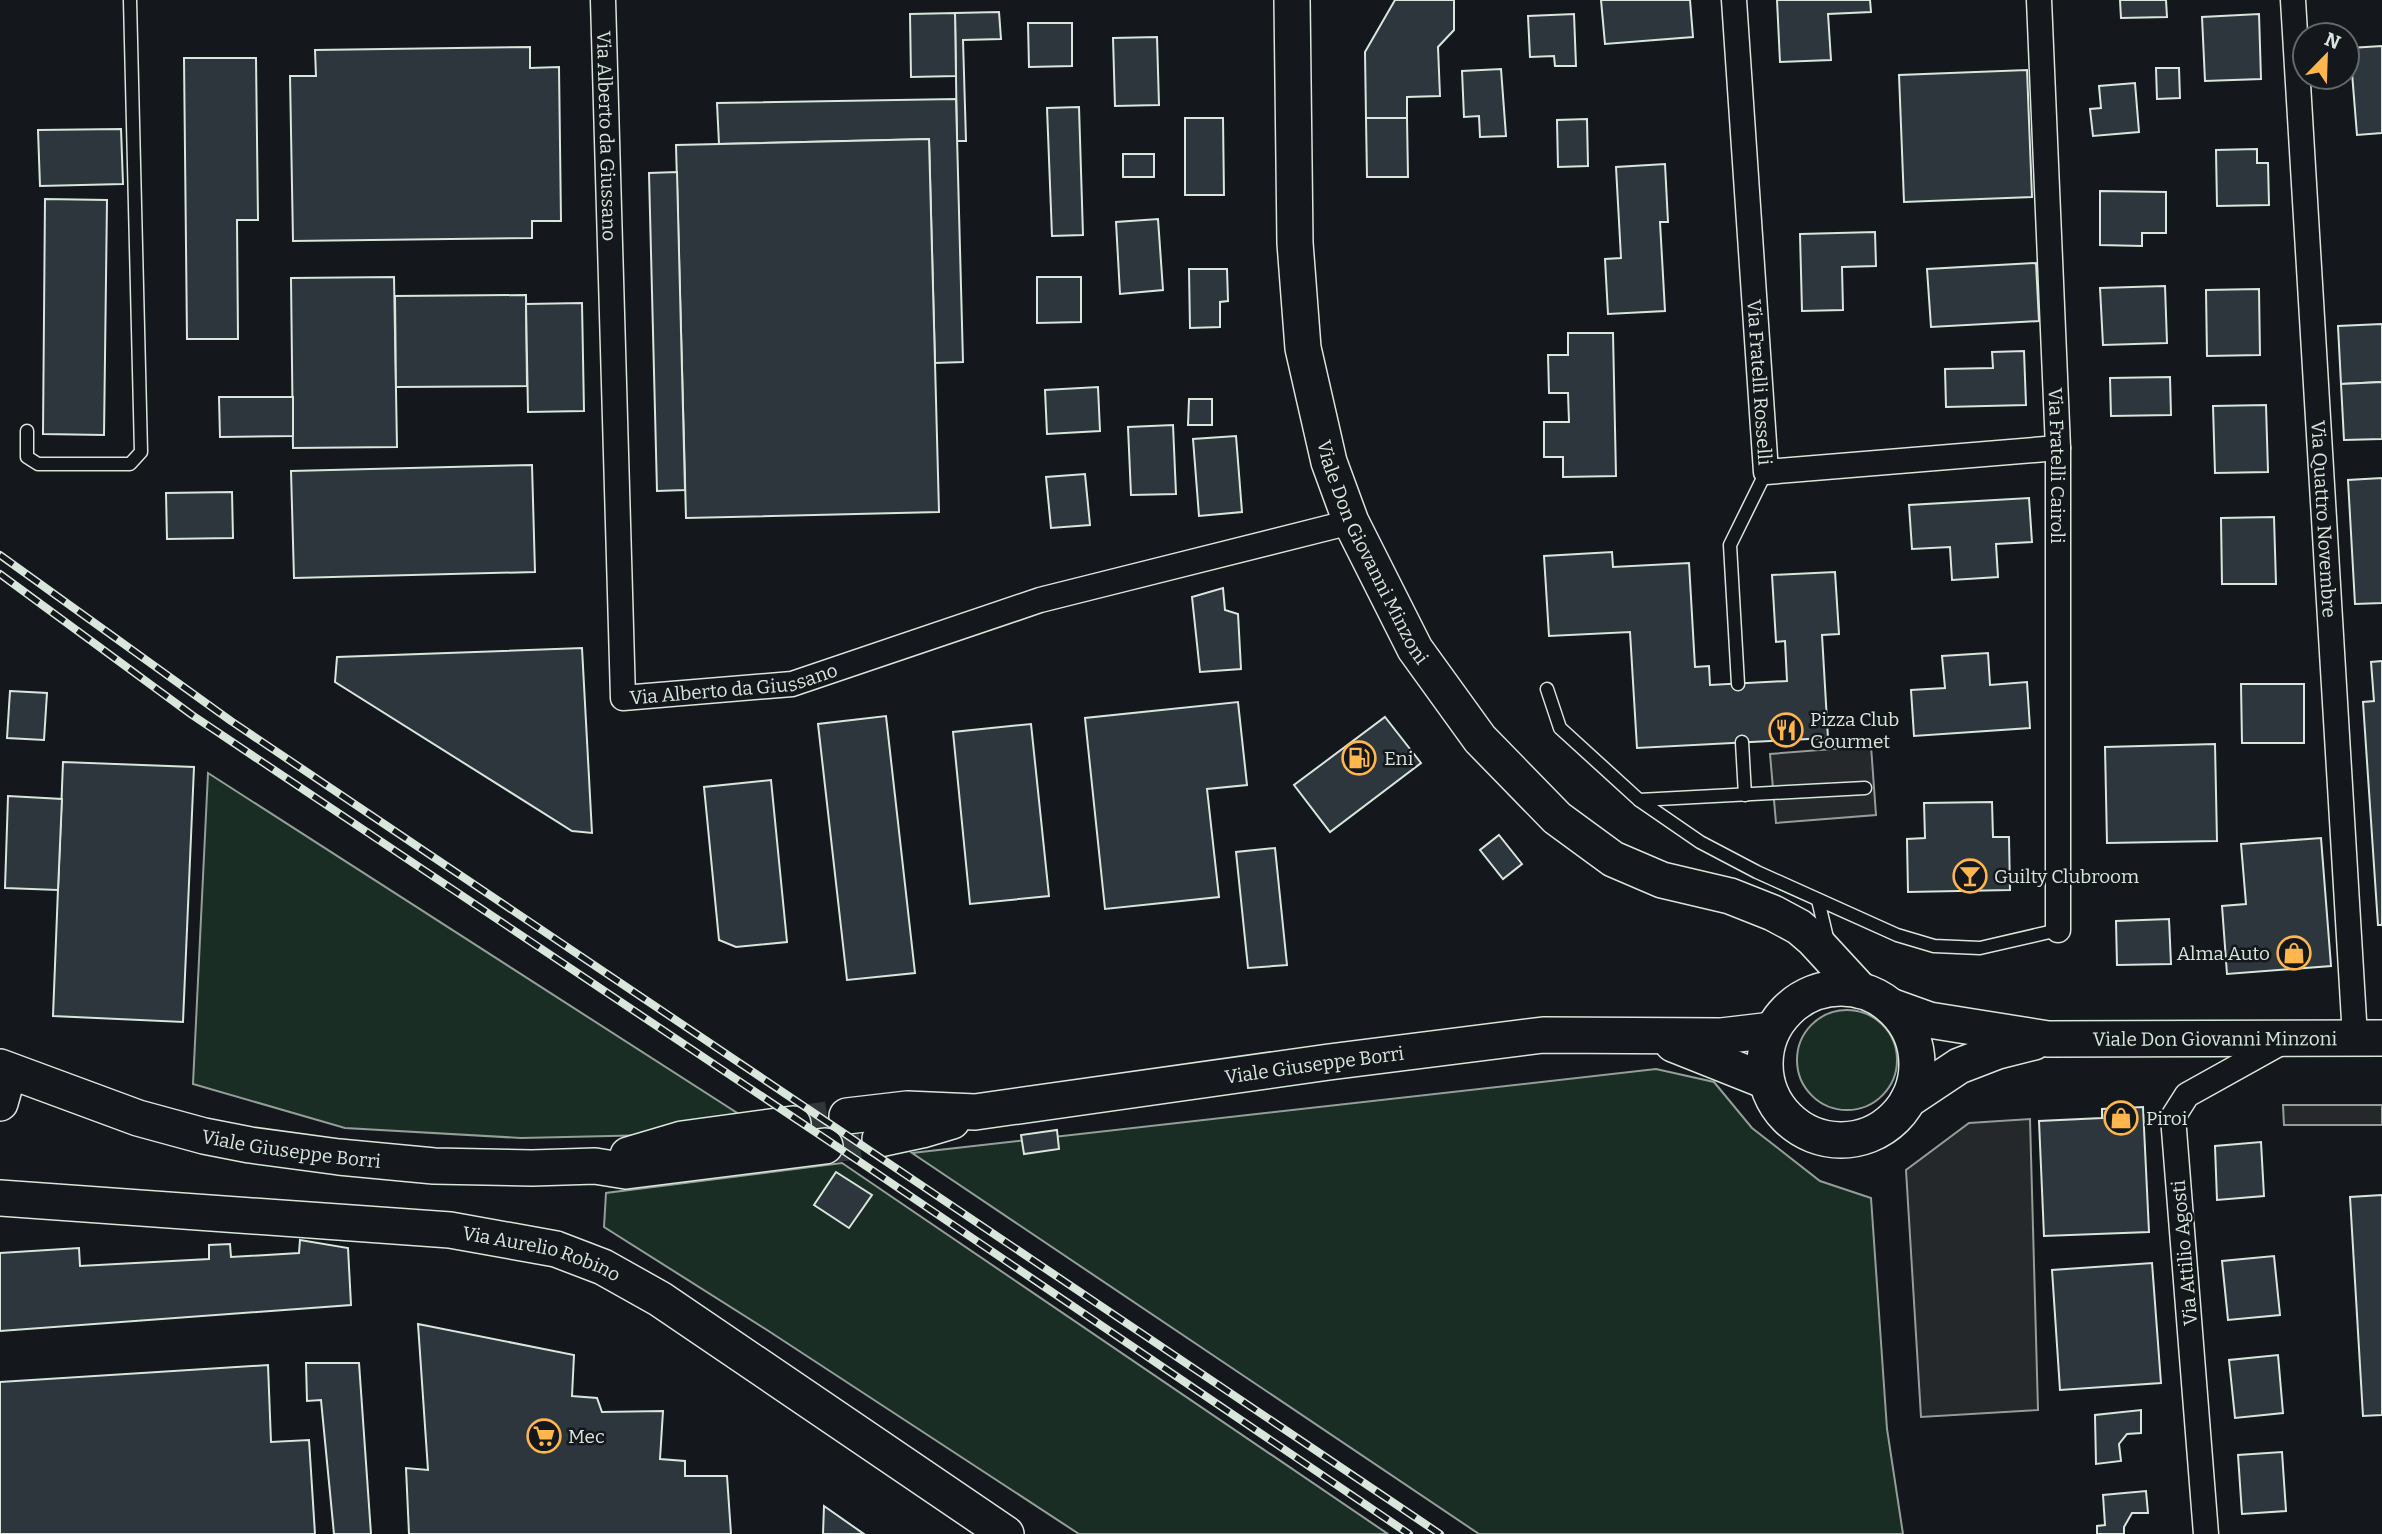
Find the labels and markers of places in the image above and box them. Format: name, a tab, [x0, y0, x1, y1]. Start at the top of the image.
place label: Pizza Club Gourmet	[1810, 708, 1899, 753]
restaurant icon: Pizza Club Gourmet	[1767, 711, 1805, 749]
fuel station icon: Eni	[1340, 739, 1378, 777]
place label: Eni	[1384, 747, 1414, 770]
bar icon: Guilty Clubroom	[1951, 857, 1989, 895]
place label: Guilty Clubroom	[1994, 865, 2139, 888]
shop icon: Alma Auto	[2275, 934, 2313, 972]
place label: Alma Auto	[2177, 942, 2270, 965]
shop icon: Piroi	[2102, 1099, 2140, 1137]
place label: Piroi	[2146, 1107, 2188, 1130]
supermarket icon: Mec	[525, 1417, 563, 1455]
place label: Mec	[568, 1425, 605, 1448]

